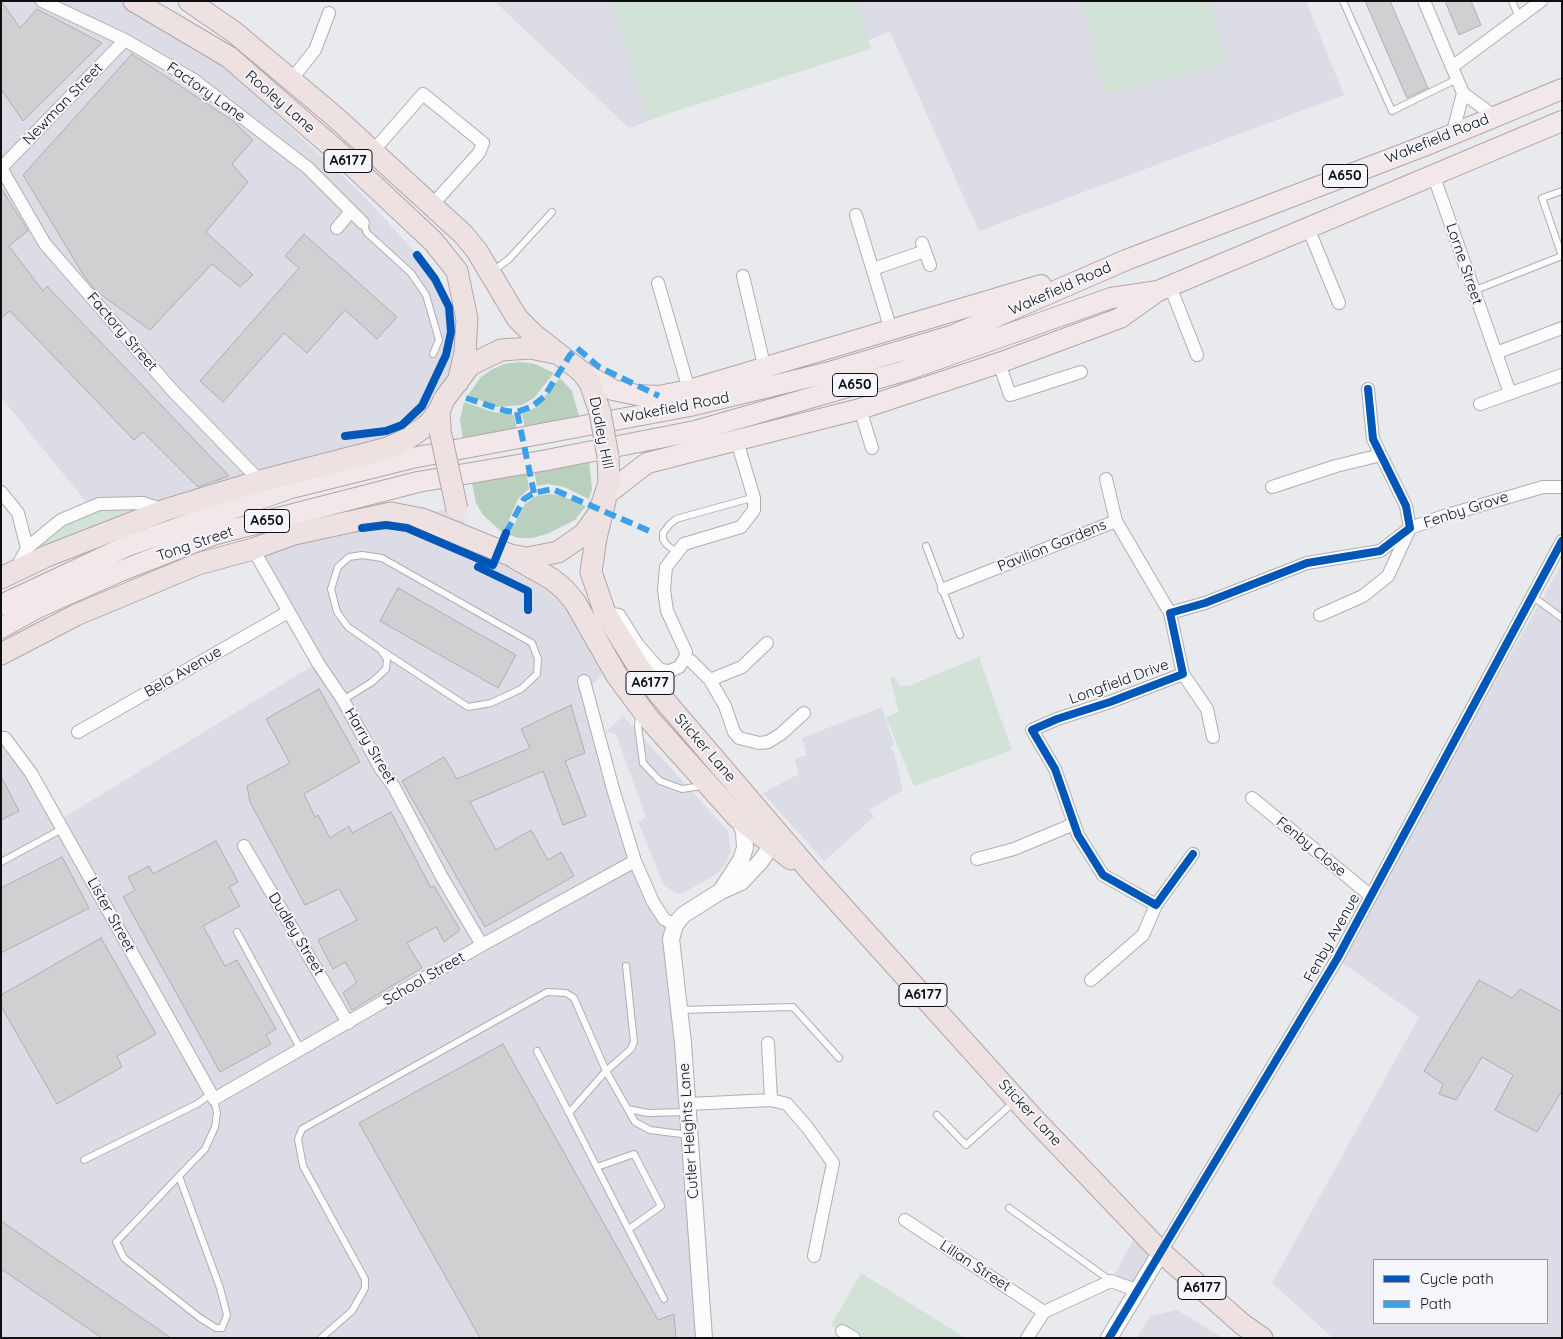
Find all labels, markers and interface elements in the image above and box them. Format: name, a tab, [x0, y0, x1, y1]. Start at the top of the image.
street label: Factory Lane	[163, 58, 249, 126]
street label: Newman Street	[19, 59, 107, 149]
street label: Rooley Lane	[241, 67, 319, 137]
street label: Wakefield Road	[1382, 110, 1492, 168]
road number: A6177	[324, 150, 372, 172]
road number: A650	[1322, 165, 1368, 188]
street label: Lorne Street	[1442, 221, 1486, 307]
street label: Wakefield Road	[1006, 258, 1114, 320]
street label: Factory Street	[83, 289, 161, 375]
road number: A650	[832, 374, 878, 396]
street label: Wakefield Road	[619, 389, 731, 427]
street label: Dudley Hill	[585, 395, 617, 471]
street label: Fenby Grove	[1421, 488, 1511, 532]
road number: A650	[244, 510, 290, 532]
street label: Pavilion Gardens	[995, 516, 1109, 576]
street label: Tong Street	[155, 523, 235, 565]
street label: Bela Avenue	[141, 643, 225, 701]
street label: Longfield Drive	[1067, 656, 1171, 708]
road number: A6177	[626, 671, 674, 694]
street label: Harry Street	[340, 705, 400, 787]
street label: Sticker Lane	[670, 710, 740, 786]
street label: Fenby Close	[1272, 813, 1350, 881]
street label: Lister Street	[83, 875, 139, 955]
street label: Dudley Street	[264, 889, 328, 979]
street label: Fenby Avenue	[1300, 891, 1364, 985]
street label: School Street	[380, 948, 468, 1010]
road number: A6177	[899, 984, 947, 1006]
street label: Cutler Heights Lane	[675, 1062, 703, 1200]
street label: Sticker Lane	[995, 1076, 1065, 1150]
street label: Lilian Street	[936, 1236, 1014, 1296]
legend	[1373, 1259, 1548, 1324]
text: Cycle path	[1420, 1269, 1494, 1288]
road number: A6177	[1178, 1276, 1226, 1300]
text: Path	[1420, 1294, 1452, 1313]

